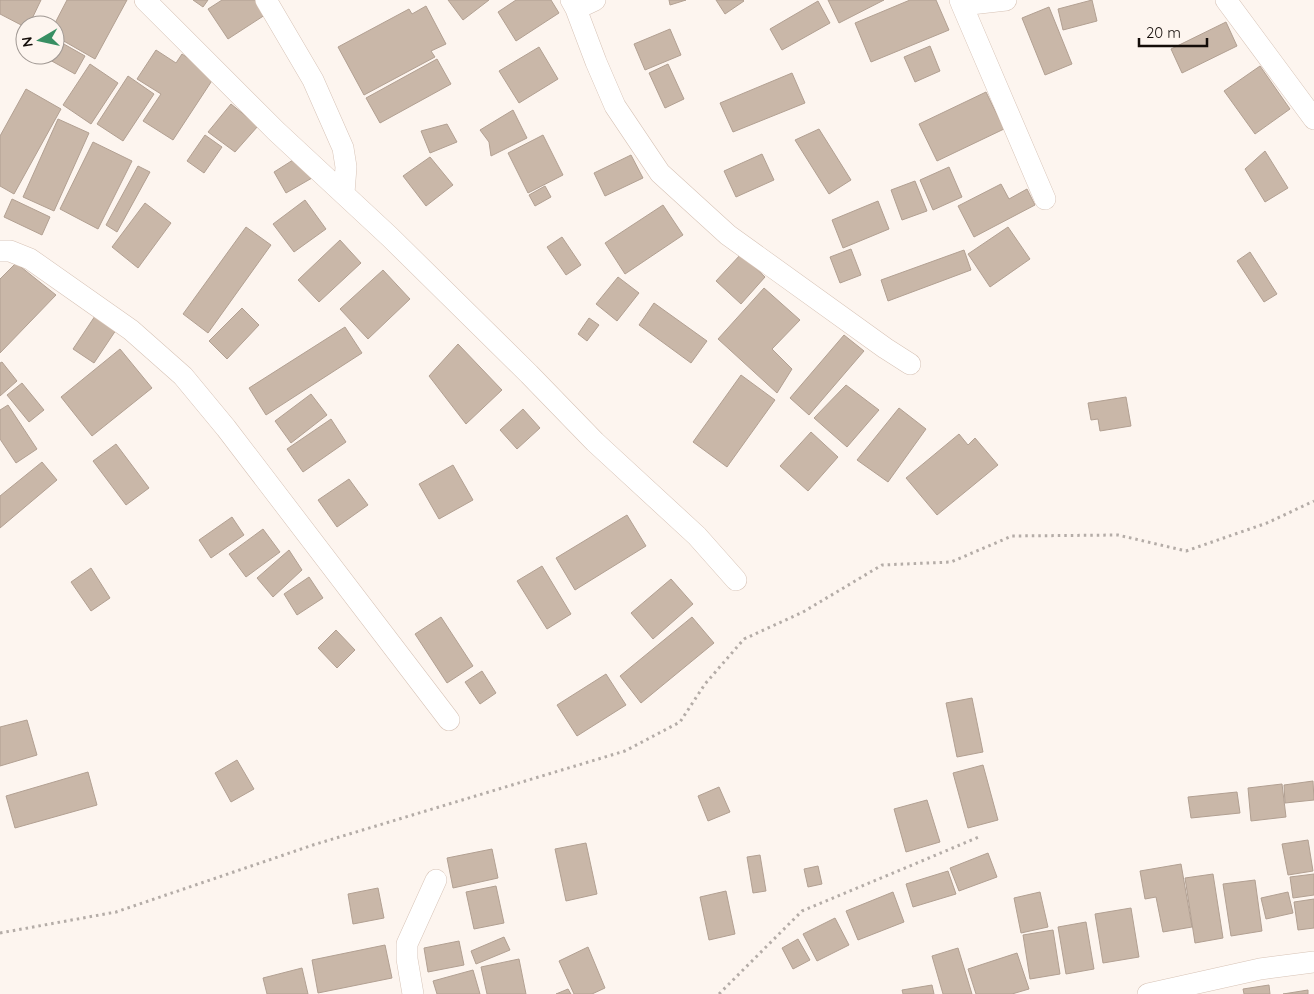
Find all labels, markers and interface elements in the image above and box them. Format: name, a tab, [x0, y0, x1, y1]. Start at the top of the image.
north arrow	[15, 15, 65, 65]
scale bar	[1139, 15, 1206, 47]
text: 20 m	[1146, 23, 1181, 42]
text: N	[17, 36, 37, 49]

